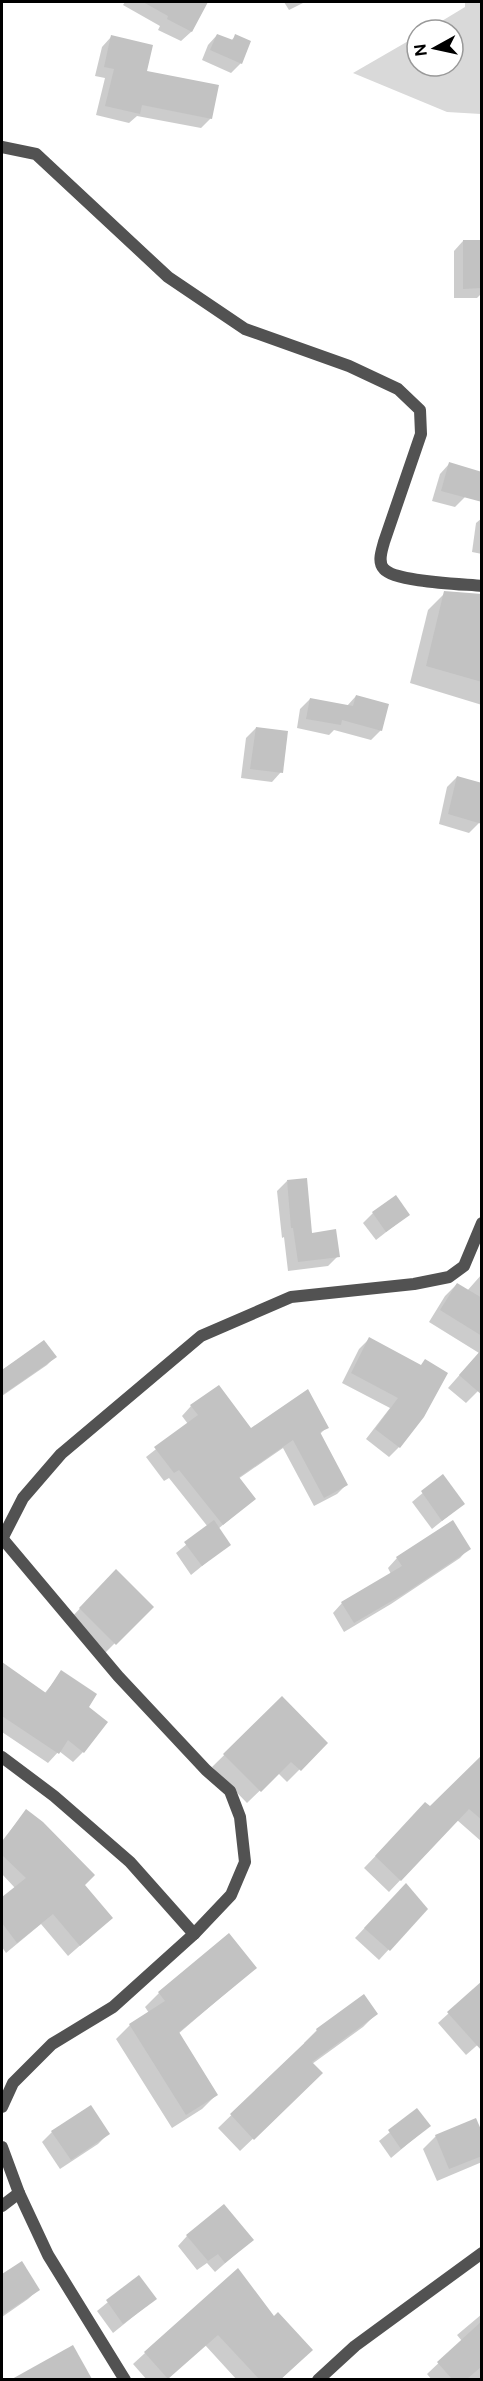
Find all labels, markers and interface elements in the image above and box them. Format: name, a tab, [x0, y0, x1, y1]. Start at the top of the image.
north arrow	[405, 18, 465, 78]
text: N	[410, 42, 431, 58]

